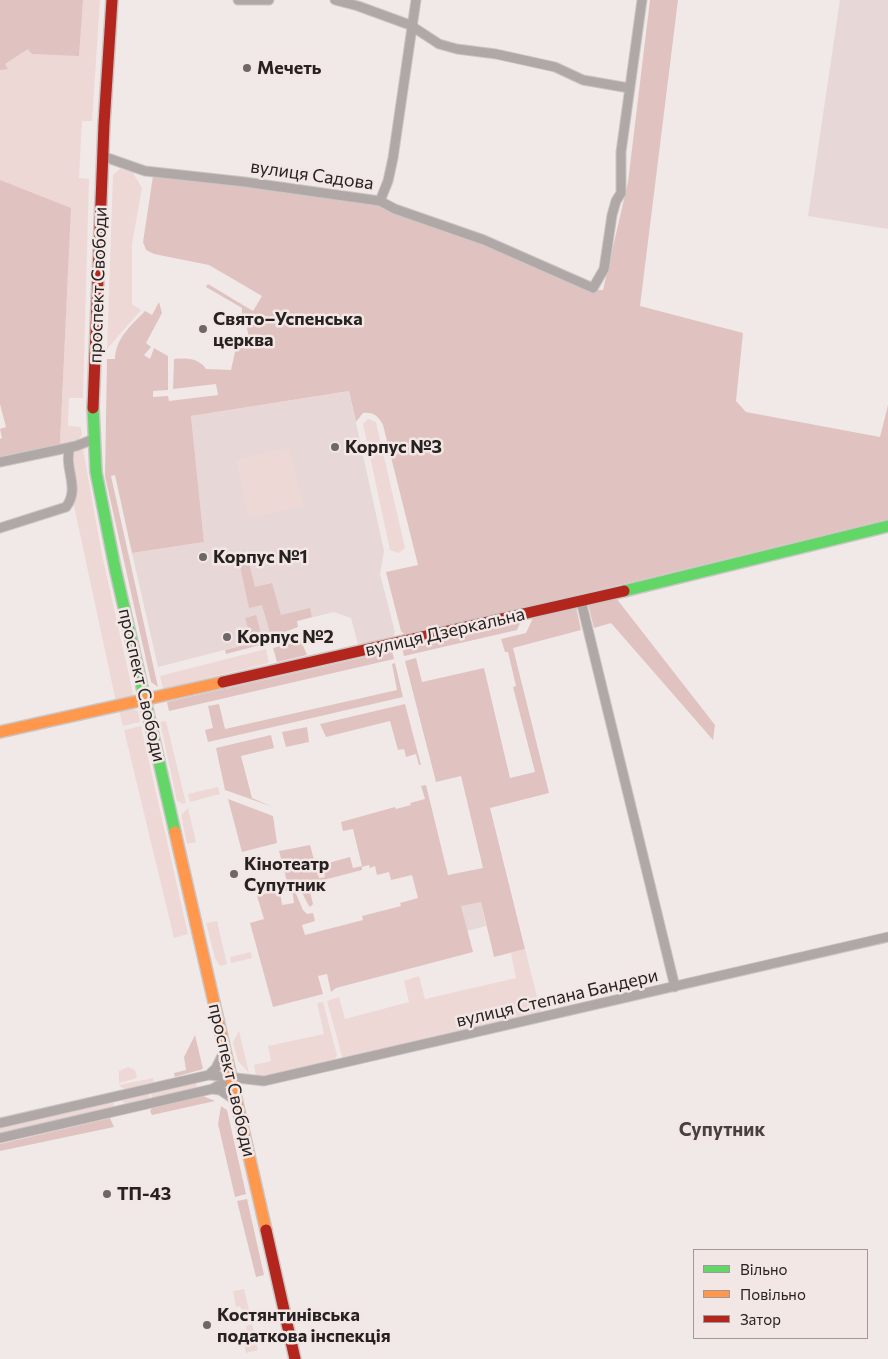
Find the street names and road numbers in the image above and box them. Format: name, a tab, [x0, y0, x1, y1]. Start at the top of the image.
street label: вулиця Садова	[249, 156, 375, 194]
street label: проспект Свободи	[84, 206, 112, 364]
street label: вулиця Дзеркальна	[363, 603, 527, 661]
street label: проспект Свободи	[114, 606, 170, 764]
street label: вулиця Степана Бандери	[454, 964, 660, 1032]
street label: проспект Свободи	[204, 1001, 260, 1159]

